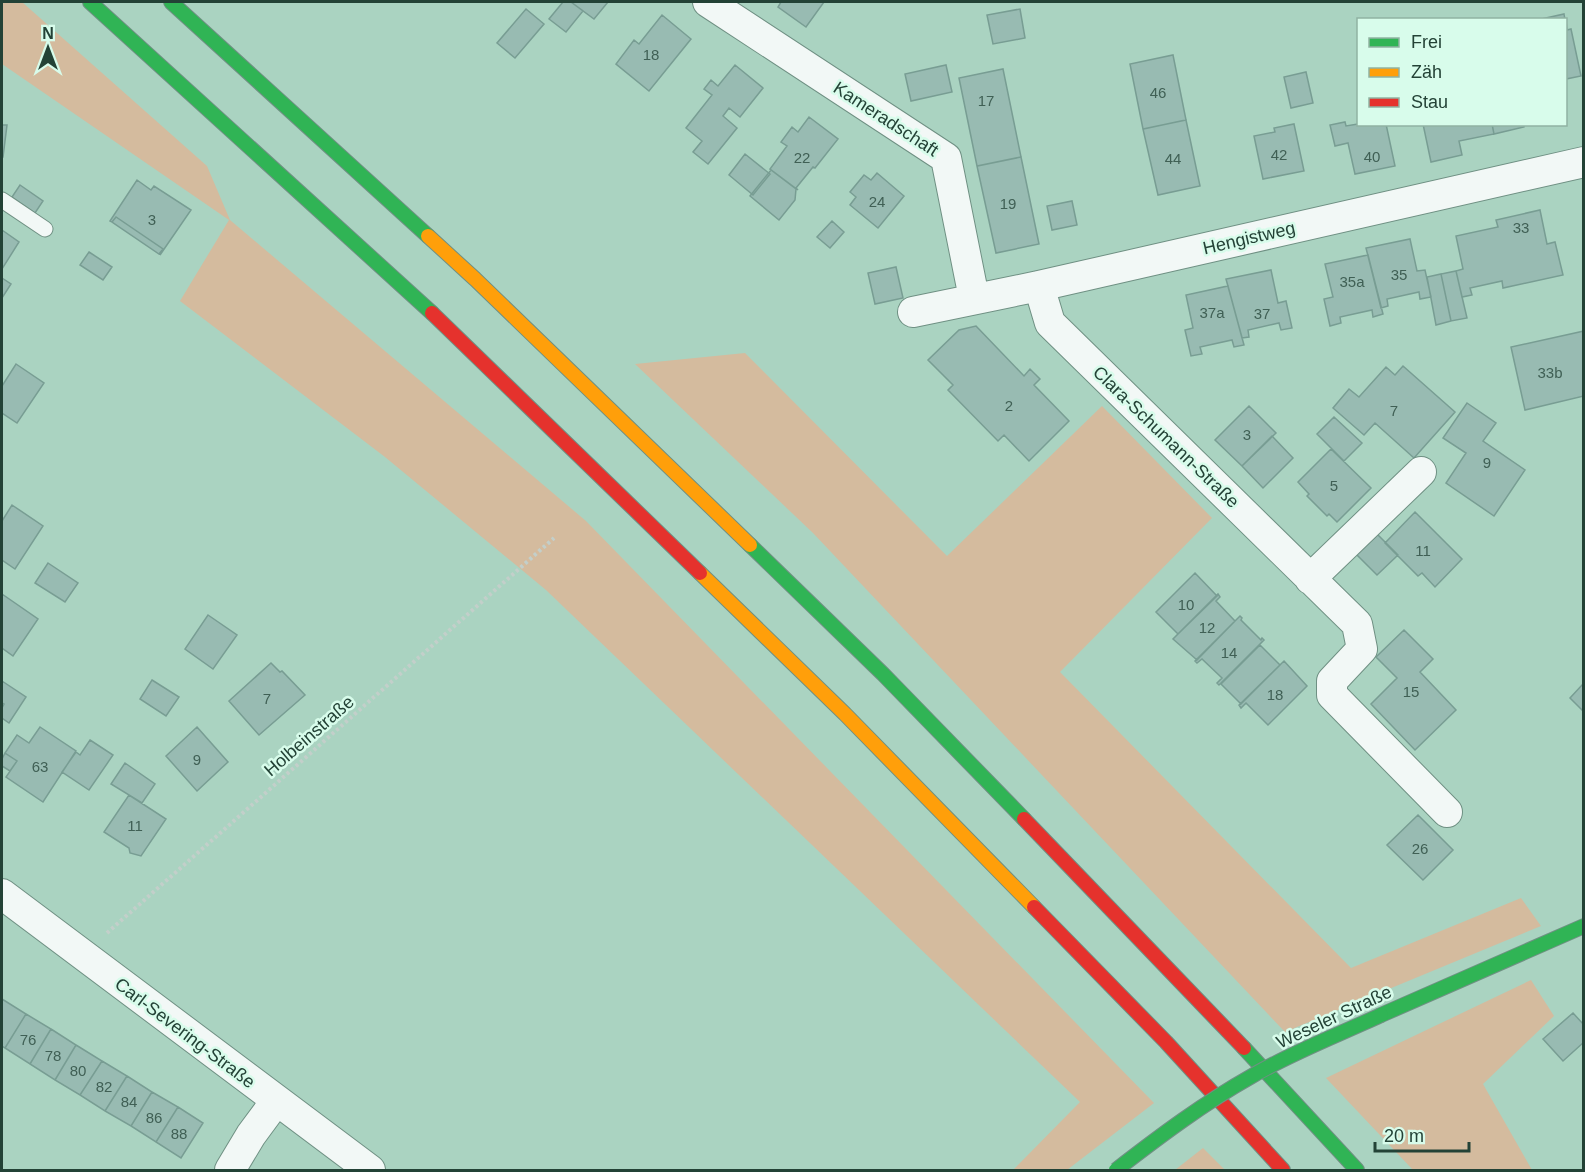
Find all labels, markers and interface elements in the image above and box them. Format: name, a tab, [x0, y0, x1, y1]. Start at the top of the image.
north arrow	[18, 18, 78, 78]
legend	[1357, 18, 1567, 126]
text: N	[42, 25, 54, 42]
text: Frei	[1411, 32, 1442, 52]
house number: 18	[643, 46, 659, 63]
text: Zäh	[1411, 62, 1442, 82]
street label: Kameradschaft	[830, 78, 942, 160]
house number: 46	[1150, 84, 1166, 101]
house number: 17	[978, 92, 994, 109]
text: Stau	[1411, 92, 1448, 112]
house number: 42	[1271, 146, 1287, 163]
house number: 40	[1364, 148, 1380, 165]
house number: 22	[794, 149, 810, 166]
house number: 44	[1165, 150, 1181, 167]
house number: 24	[869, 193, 885, 210]
house number: 19	[1000, 195, 1016, 212]
house number: 3	[148, 211, 156, 228]
street label: Hengistweg	[1201, 218, 1297, 258]
house number: 33	[1513, 219, 1529, 236]
house number: 35	[1391, 266, 1407, 283]
house number: 35a	[1339, 273, 1365, 290]
house number: 37a	[1199, 304, 1225, 321]
house number: 37	[1254, 305, 1270, 322]
street label: Clara-Schumann-Straße	[1089, 362, 1243, 512]
house number: 33b	[1537, 364, 1563, 381]
house number: 2	[1005, 397, 1013, 414]
house number: 7	[1390, 402, 1398, 419]
house number: 3	[1243, 426, 1251, 443]
house number: 9	[1483, 454, 1491, 471]
house number: 5	[1330, 477, 1338, 494]
house number: 11	[1415, 542, 1431, 559]
house number: 10	[1178, 596, 1194, 613]
house number: 12	[1199, 619, 1215, 636]
house number: 14	[1221, 644, 1237, 661]
house number: 15	[1403, 683, 1419, 700]
house number: 18	[1267, 686, 1283, 703]
house number: 7	[263, 690, 271, 707]
street label: Holbeinstraße	[260, 692, 358, 780]
house number: 9	[193, 751, 201, 768]
house number: 63	[32, 758, 48, 775]
house number: 11	[127, 817, 143, 834]
house number: 26	[1412, 840, 1428, 857]
street label: Carl-Severing-Straße	[111, 974, 259, 1092]
street label: Weseler Straße	[1273, 982, 1395, 1052]
house number: 76	[20, 1031, 36, 1048]
house number: 78	[45, 1047, 61, 1064]
house number: 80	[70, 1062, 86, 1079]
house number: 82	[96, 1078, 112, 1095]
house number: 84	[121, 1093, 137, 1110]
house number: 86	[146, 1109, 162, 1126]
scale bar	[1375, 1115, 1470, 1153]
house number: 88	[171, 1125, 187, 1142]
text: 20 m	[1384, 1126, 1424, 1146]

